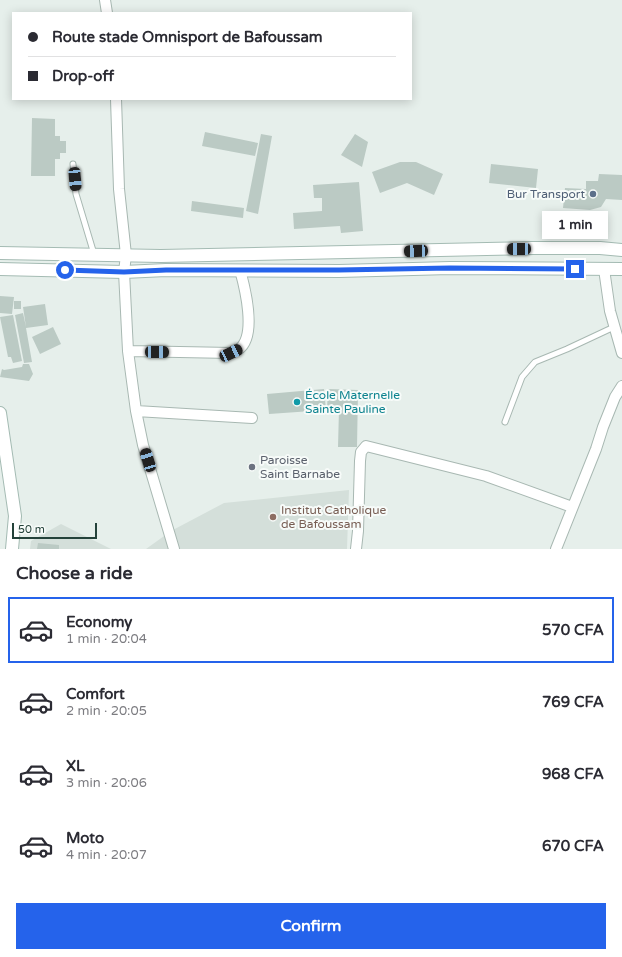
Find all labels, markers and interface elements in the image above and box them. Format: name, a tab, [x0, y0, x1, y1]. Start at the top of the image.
text: Route stade Omnisport de Bafoussam	[52, 28, 323, 46]
text: Drop-off	[52, 67, 114, 85]
car	[68, 167, 82, 191]
place label: Bur Transport	[507, 187, 585, 201]
marker: Bur Transport	[588, 189, 598, 199]
callout: 1 min	[542, 211, 608, 239]
text: 1 min	[558, 217, 592, 233]
car	[507, 243, 531, 255]
car	[404, 245, 428, 257]
route end	[566, 260, 584, 278]
route start	[56, 261, 74, 279]
car	[218, 342, 244, 364]
car	[145, 346, 169, 358]
place label: École Maternelle Sainte Pauline	[305, 388, 400, 416]
marker: École Maternelle Sainte Pauline	[292, 397, 302, 407]
car	[139, 447, 157, 473]
place label: Paroisse Saint Barnabe	[260, 453, 340, 481]
marker: Paroisse Saint Barnabe	[247, 462, 257, 472]
place label: Institut Catholique de Bafoussam	[281, 503, 386, 531]
marker: Institut Catholique de Bafoussam	[268, 512, 278, 522]
scale bar	[12, 521, 97, 540]
text: 50 m	[18, 523, 45, 536]
text: Choose a ride	[16, 562, 133, 584]
icon: car	[18, 612, 54, 648]
text: Economy	[66, 613, 132, 631]
text: 570 CFA	[542, 621, 604, 639]
text: 1 min · 20:04	[66, 631, 147, 647]
icon: car	[18, 684, 54, 720]
text: Comfort	[66, 685, 125, 703]
text: 769 CFA	[542, 693, 604, 711]
text: 2 min · 20:05	[66, 703, 147, 719]
icon: car	[18, 756, 54, 792]
text: XL	[66, 757, 85, 775]
text: 968 CFA	[542, 765, 604, 783]
text: 3 min · 20:06	[66, 775, 147, 791]
icon: car	[18, 828, 54, 864]
text: Moto	[66, 829, 104, 847]
text: 670 CFA	[542, 837, 604, 855]
text: 4 min · 20:07	[66, 847, 147, 863]
button: Confirm	[16, 903, 606, 949]

